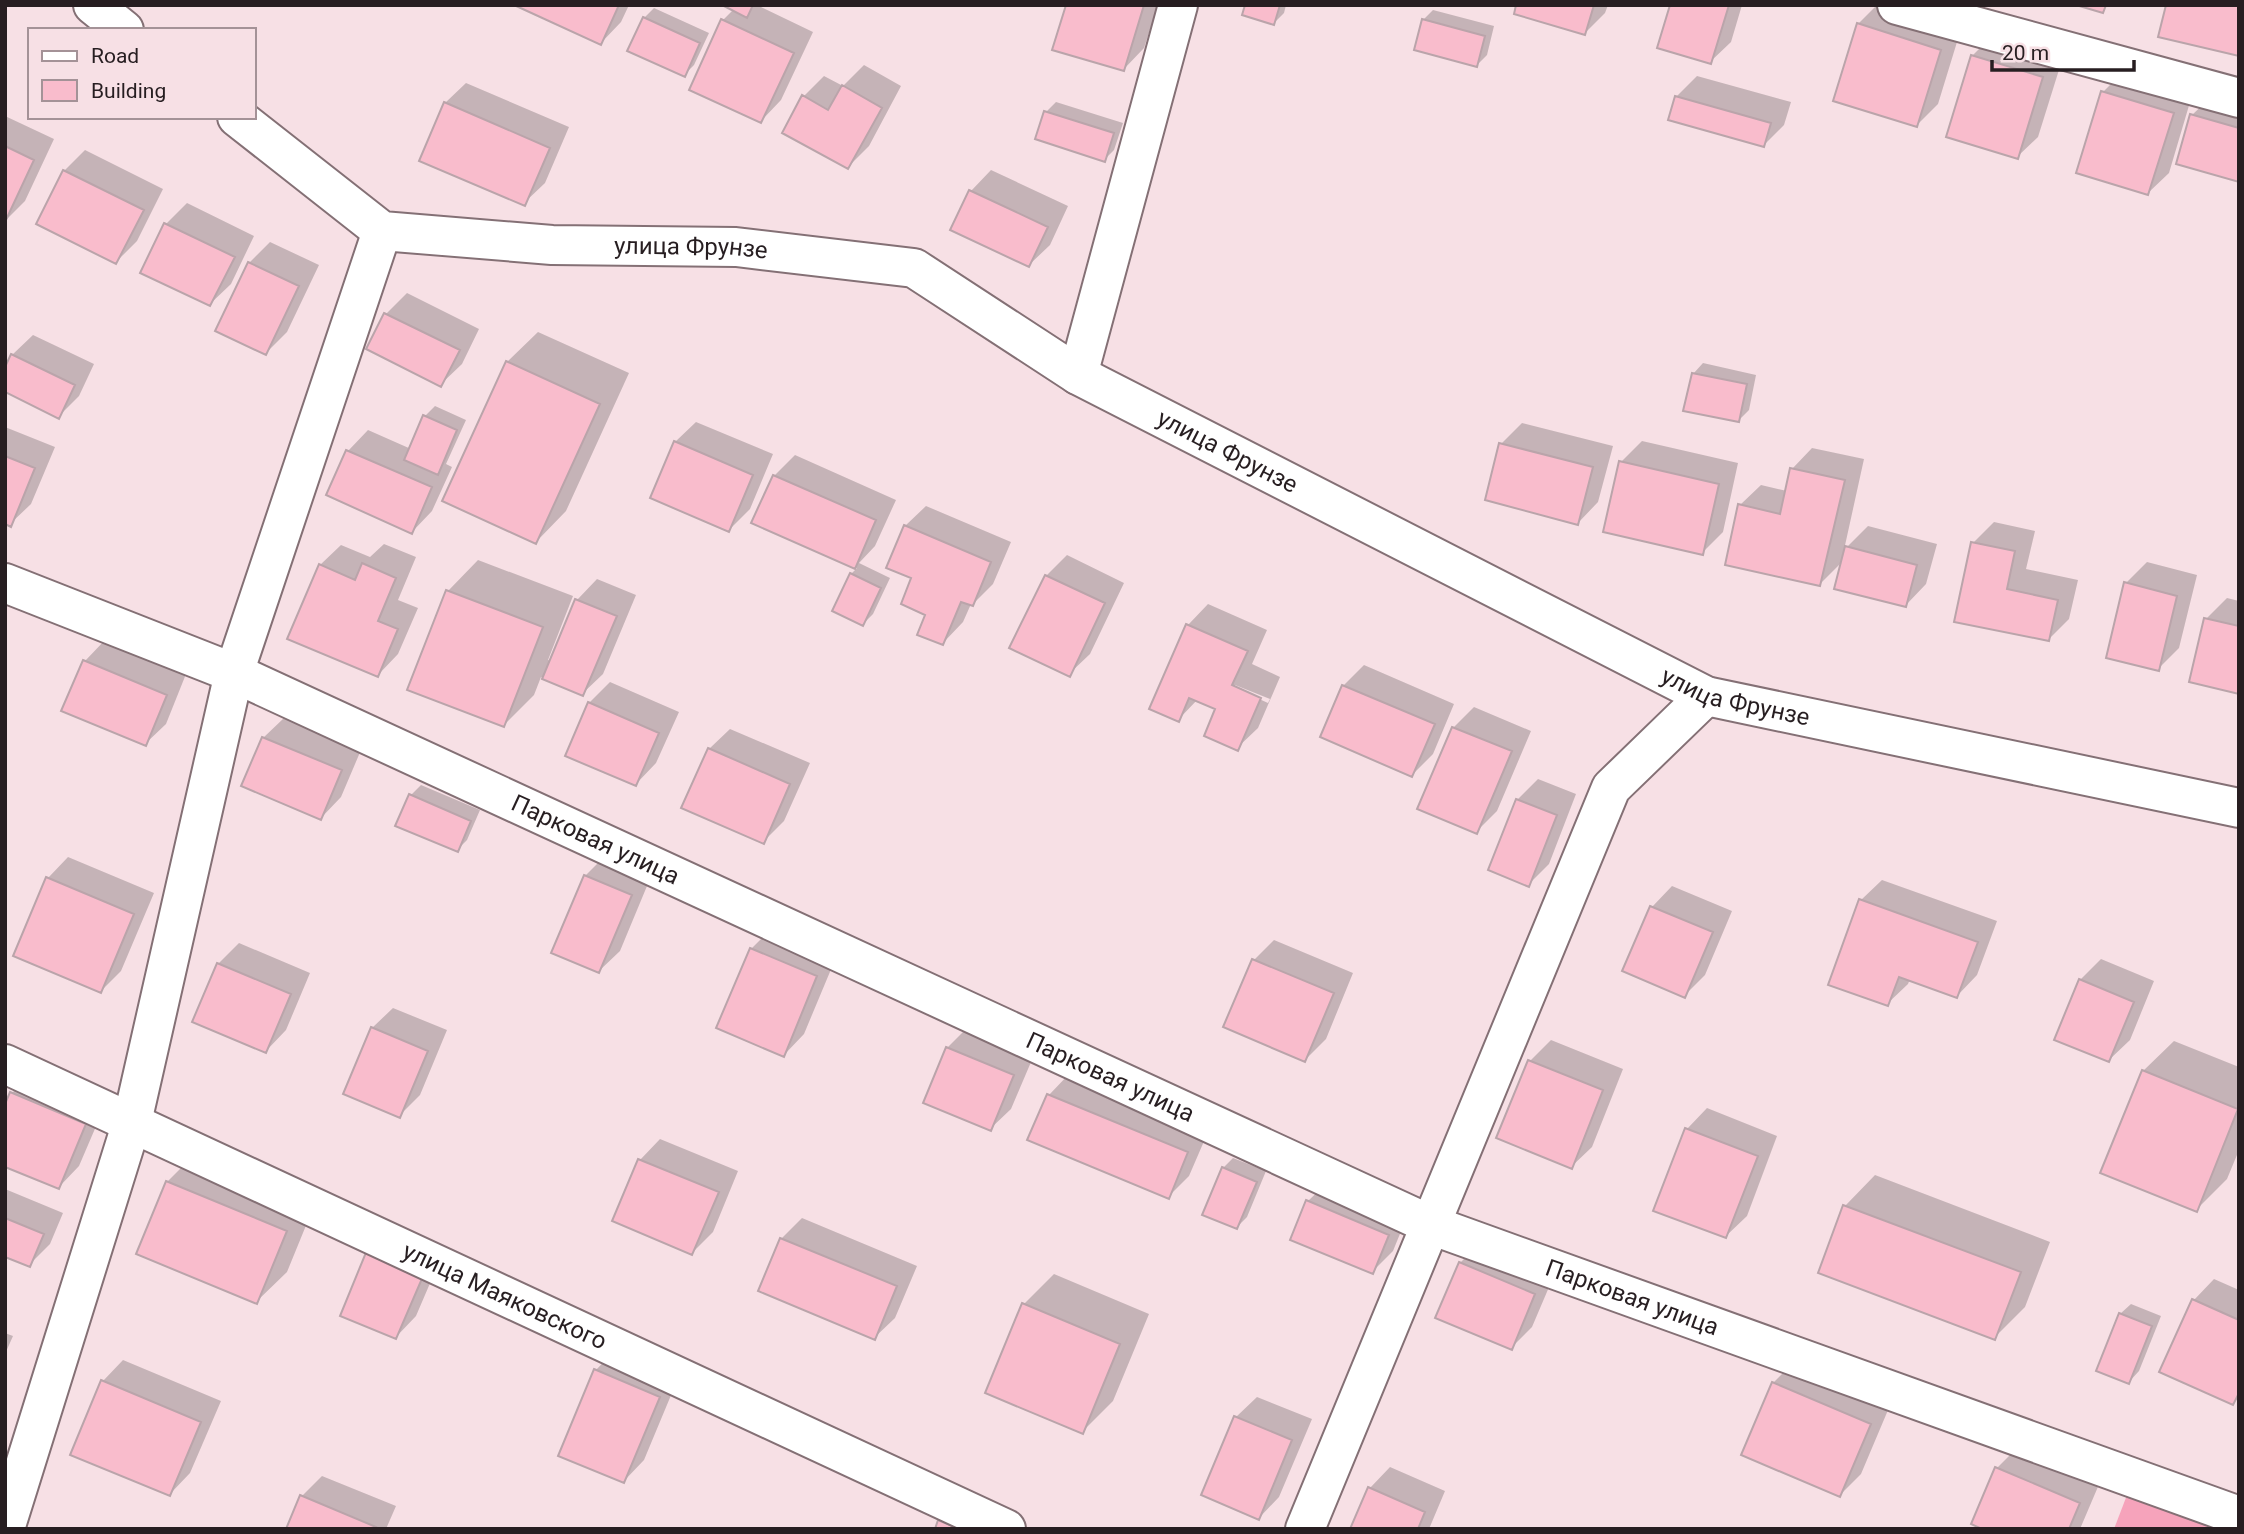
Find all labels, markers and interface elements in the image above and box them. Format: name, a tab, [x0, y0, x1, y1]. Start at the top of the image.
legend	[28, 28, 256, 119]
scale bar	[1992, 28, 2134, 72]
text: 20 m	[2002, 41, 2049, 65]
text: Road	[91, 44, 139, 68]
text: Building	[91, 79, 166, 103]
street label: улица Фрунзе	[614, 232, 769, 265]
street label: улица Фрунзе	[1153, 404, 1302, 499]
street label: улица Фрунзе	[1657, 662, 1812, 731]
street label: Парковая улица	[507, 789, 684, 890]
street label: Парковая улица	[1022, 1026, 1199, 1128]
street label: улица Маяковского	[398, 1237, 611, 1356]
street label: Парковая улица	[1542, 1253, 1722, 1341]

